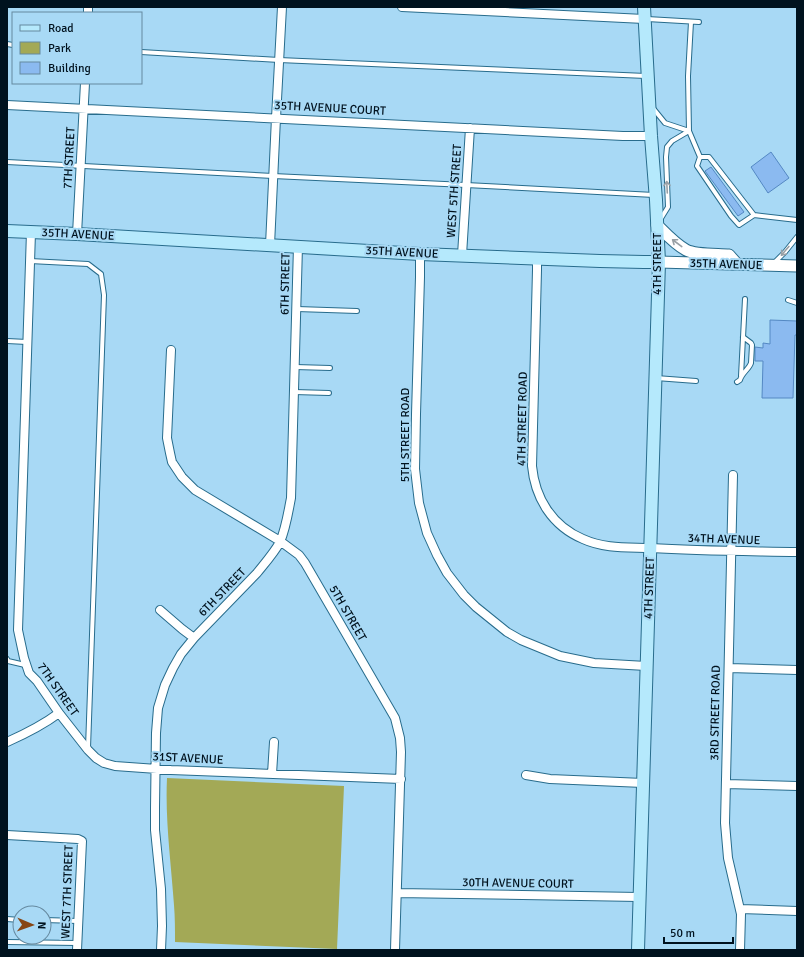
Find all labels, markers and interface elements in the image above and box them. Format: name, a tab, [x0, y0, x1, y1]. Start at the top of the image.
legend	[12, 12, 142, 84]
text: Road	[48, 21, 74, 36]
text: Park	[48, 41, 71, 56]
text: Building	[48, 61, 91, 76]
street label: 35TH AVENUE COURT	[274, 98, 386, 119]
street label: 7TH STREET	[60, 127, 79, 189]
street label: WEST 5TH STREET	[444, 144, 465, 238]
one-way arrow	[663, 181, 671, 194]
street label: 35TH AVENUE	[41, 225, 115, 244]
street label: 4TH STREET	[650, 233, 665, 295]
one-way arrow	[672, 239, 683, 247]
street label: 35TH AVENUE	[365, 243, 439, 262]
one-way arrow	[780, 246, 789, 257]
street label: 6TH STREET	[277, 253, 294, 315]
street label: 35TH AVENUE	[689, 256, 763, 273]
street label: 4TH STREET ROAD	[514, 371, 531, 466]
street label: 5TH STREET ROAD	[398, 387, 413, 482]
street label: 34TH AVENUE	[687, 531, 761, 548]
street label: 4TH STREET	[641, 557, 658, 619]
street label: 6TH STREET	[195, 565, 249, 620]
street label: 5TH STREET	[326, 583, 370, 644]
street label: 7TH STREET	[34, 660, 82, 719]
street label: 3RD STREET ROAD	[707, 665, 724, 761]
street label: 31ST AVENUE	[152, 749, 224, 768]
street label: WEST 7TH STREET	[58, 845, 77, 939]
street label: 30TH AVENUE COURT	[462, 875, 574, 892]
north arrow	[12, 905, 52, 945]
scale bar	[664, 919, 733, 945]
text: N	[35, 921, 48, 929]
text: 50 m	[670, 926, 695, 941]

